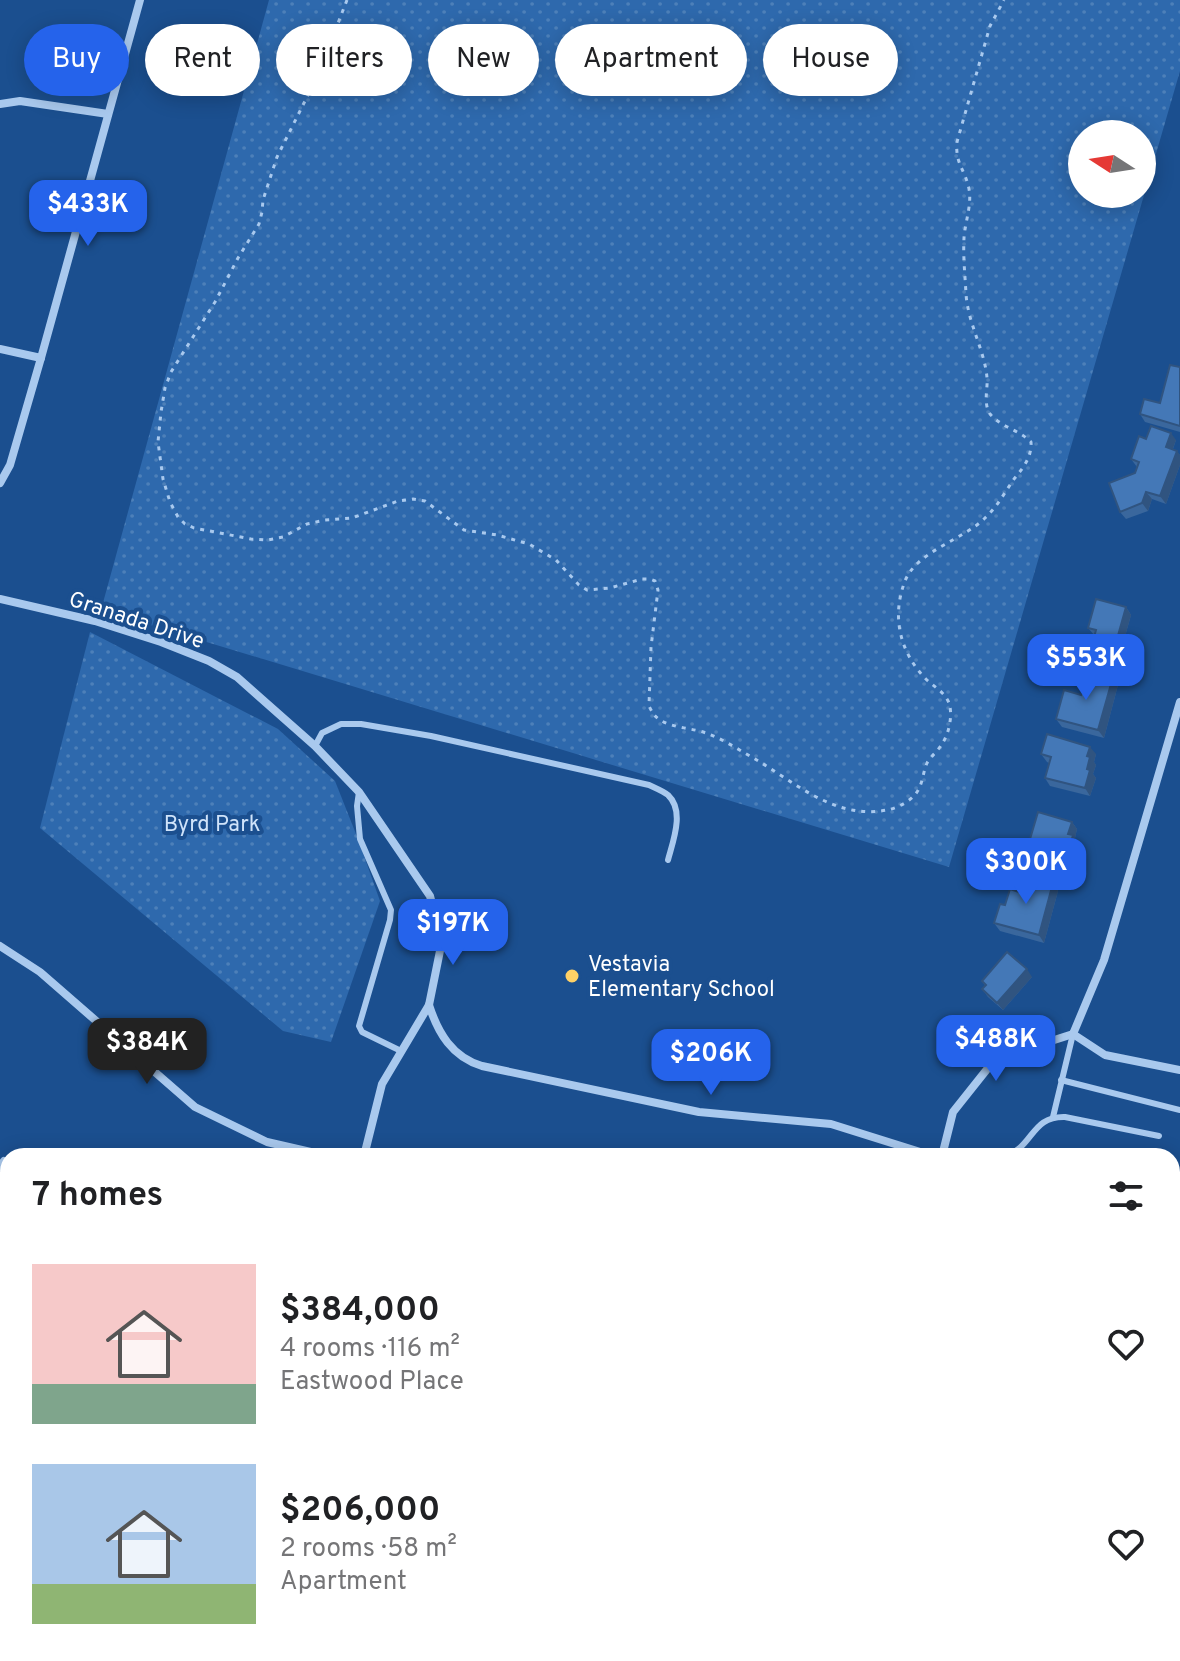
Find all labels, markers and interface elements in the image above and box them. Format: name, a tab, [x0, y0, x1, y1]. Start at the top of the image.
chip: Buy	[24, 24, 129, 96]
chip: Rent	[145, 24, 260, 96]
chip: Filters	[276, 24, 412, 96]
chip: New	[428, 24, 539, 96]
chip: Apartment	[555, 24, 747, 96]
chip: House	[763, 24, 898, 96]
north arrow	[1068, 120, 1156, 208]
map controls	[1068, 120, 1156, 208]
pin: $433K	[32, 180, 144, 248]
text: $433K	[47, 189, 129, 222]
street label: Granada Drive	[65, 587, 207, 656]
pin: $553K	[1030, 634, 1142, 702]
text: $553K	[1045, 643, 1127, 676]
park label: Byrd Park	[164, 812, 260, 839]
pin: $300K	[970, 838, 1082, 906]
text: $300K	[984, 847, 1068, 880]
pin: $197K	[397, 899, 509, 967]
text: $197K	[416, 908, 490, 941]
place label: Vestavia Elementary School	[588, 952, 775, 1004]
marker: Vestavia Elementary School	[563, 967, 581, 985]
pin: $488K	[940, 1015, 1052, 1083]
pin: $384K	[91, 1018, 203, 1086]
text: $488K	[954, 1024, 1038, 1057]
text: $384K	[106, 1027, 188, 1060]
pin: $206K	[655, 1029, 767, 1097]
text: $206K	[669, 1038, 753, 1071]
icon: filters	[1104, 1174, 1148, 1218]
text: 7 homes	[32, 1175, 163, 1218]
text: $384,000	[280, 1290, 440, 1333]
icon: home	[96, 1296, 192, 1392]
icon: heart	[1104, 1322, 1148, 1366]
text: 4 rooms · 116 m²	[280, 1333, 460, 1366]
text: Eastwood Place	[280, 1366, 464, 1399]
text: $206,000	[280, 1490, 440, 1533]
icon: home	[96, 1496, 192, 1592]
icon: heart	[1104, 1522, 1148, 1566]
text: 2 rooms · 58 m²	[280, 1533, 457, 1566]
text: Apartment	[280, 1566, 407, 1599]

